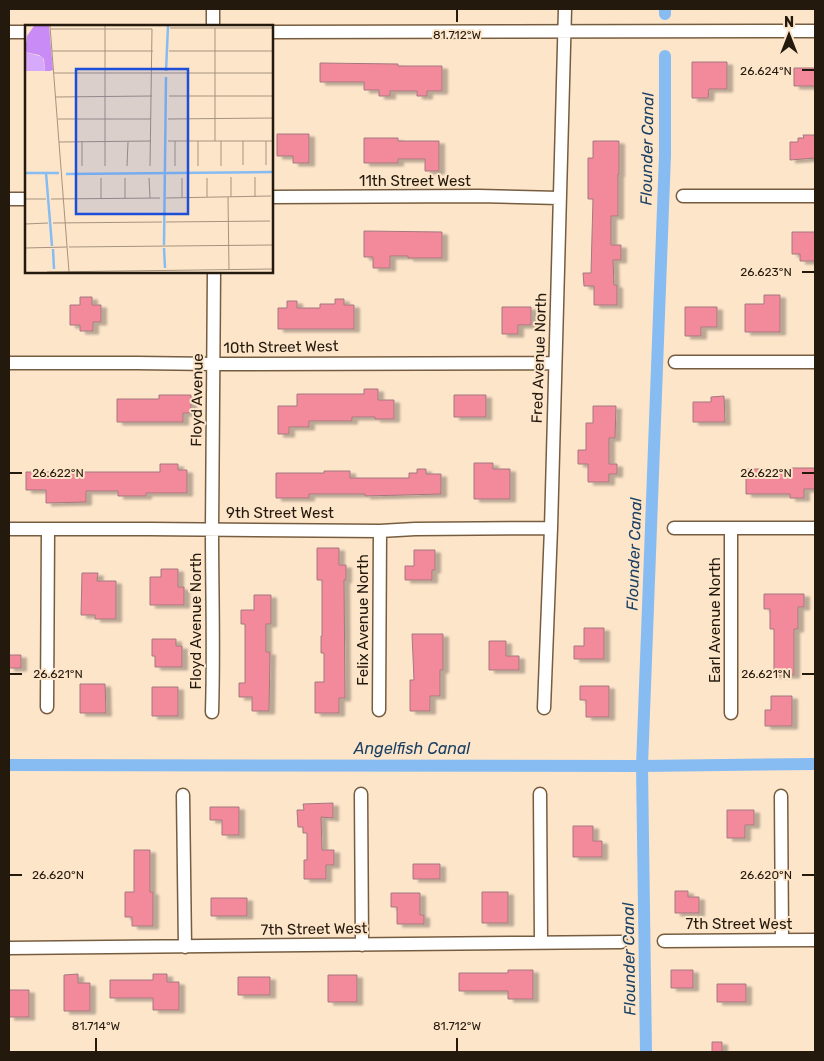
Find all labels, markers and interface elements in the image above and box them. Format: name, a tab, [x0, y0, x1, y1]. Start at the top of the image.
north arrow	[764, 10, 814, 60]
text: N	[784, 14, 794, 31]
inset map	[25, 25, 272, 272]
text: 81.712°W	[433, 28, 481, 42]
text: 26.624°N	[740, 64, 792, 78]
water label: Flounder Canal	[637, 91, 658, 206]
street label: 11th Street West	[359, 172, 471, 190]
text: 26.623°N	[740, 265, 792, 279]
street label: Fred Avenue North	[528, 292, 550, 424]
street label: 10th Street West	[223, 337, 339, 357]
street label: Floyd Avenue	[187, 353, 207, 447]
text: 26.622°N	[32, 466, 84, 480]
text: 26.622°N	[740, 466, 792, 480]
water label: Flounder Canal	[623, 496, 646, 611]
street label: 9th Street West	[226, 504, 334, 522]
street label: Floyd Avenue North	[187, 553, 205, 689]
street label: Felix Avenue North	[354, 554, 372, 686]
street label: Earl Avenue North	[706, 557, 724, 683]
text: 26.621°N	[33, 667, 83, 681]
text: 26.621°N	[741, 667, 791, 681]
water label: Angelfish Canal	[353, 739, 471, 758]
text: 26.620°N	[32, 868, 84, 882]
text: 26.620°N	[740, 868, 792, 882]
water label: Flounder Canal	[618, 901, 639, 1016]
street label: 7th Street West	[686, 915, 793, 933]
street label: 7th Street West	[260, 919, 368, 939]
text: 81.714°W	[72, 1019, 121, 1033]
text: 81.712°W	[433, 1019, 481, 1033]

